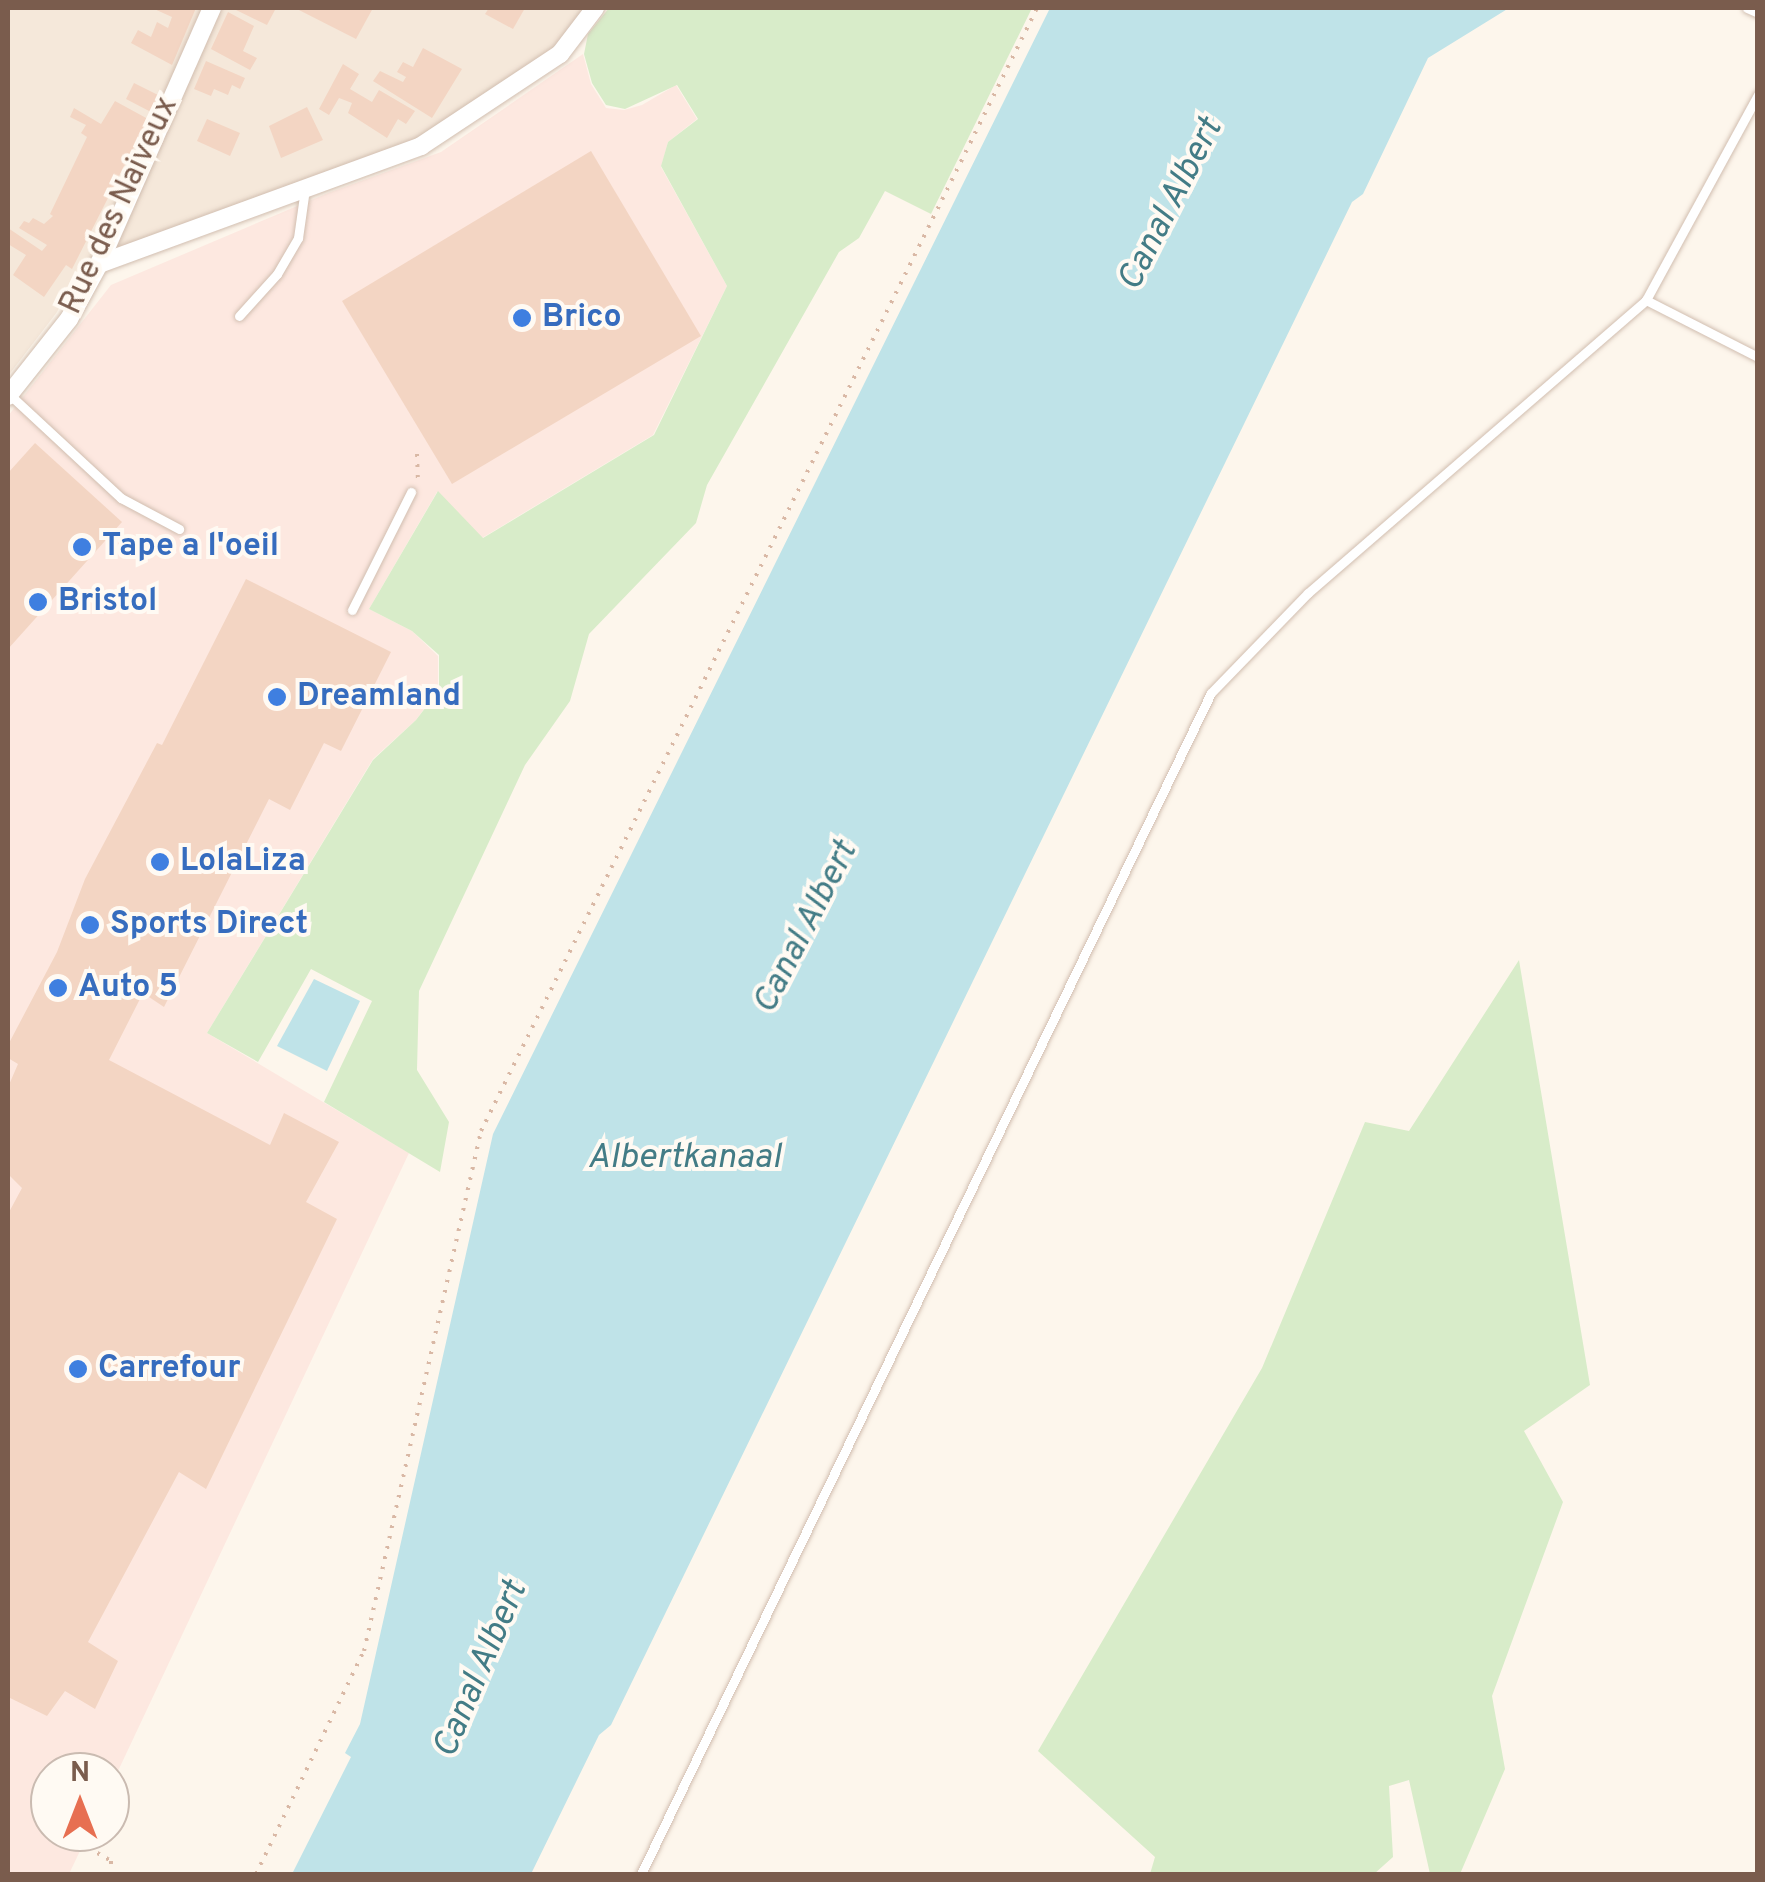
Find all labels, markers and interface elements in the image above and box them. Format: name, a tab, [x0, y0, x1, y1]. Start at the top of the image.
street label: Rue des Naiveux	[53, 91, 187, 321]
water label: Canal Albert	[1109, 111, 1233, 299]
place label: Brico	[542, 299, 622, 337]
marker: Brico	[511, 307, 533, 329]
place label: Tape a l'oeil	[102, 528, 279, 566]
marker: Tape a l'oeil	[71, 536, 93, 558]
place label: Bristol	[58, 583, 157, 621]
marker: Bristol	[27, 591, 49, 613]
place label: Dreamland	[297, 678, 461, 716]
marker: Dreamland	[266, 686, 288, 708]
water label: Canal Albert	[744, 834, 868, 1022]
place label: LolaLiza	[180, 843, 306, 881]
marker: LolaLiza	[149, 851, 171, 873]
place label: Sports Direct	[110, 906, 308, 944]
marker: Sports Direct	[79, 914, 101, 936]
place label: Auto 5	[78, 969, 178, 1007]
marker: Auto 5	[47, 977, 69, 999]
water label: Albertkanaal	[587, 1137, 781, 1179]
place label: Carrefour	[98, 1350, 241, 1388]
marker: Carrefour	[67, 1358, 89, 1380]
water label: Canal Albert	[425, 1575, 537, 1765]
north arrow	[30, 1752, 130, 1852]
text: N	[70, 1756, 90, 1792]

